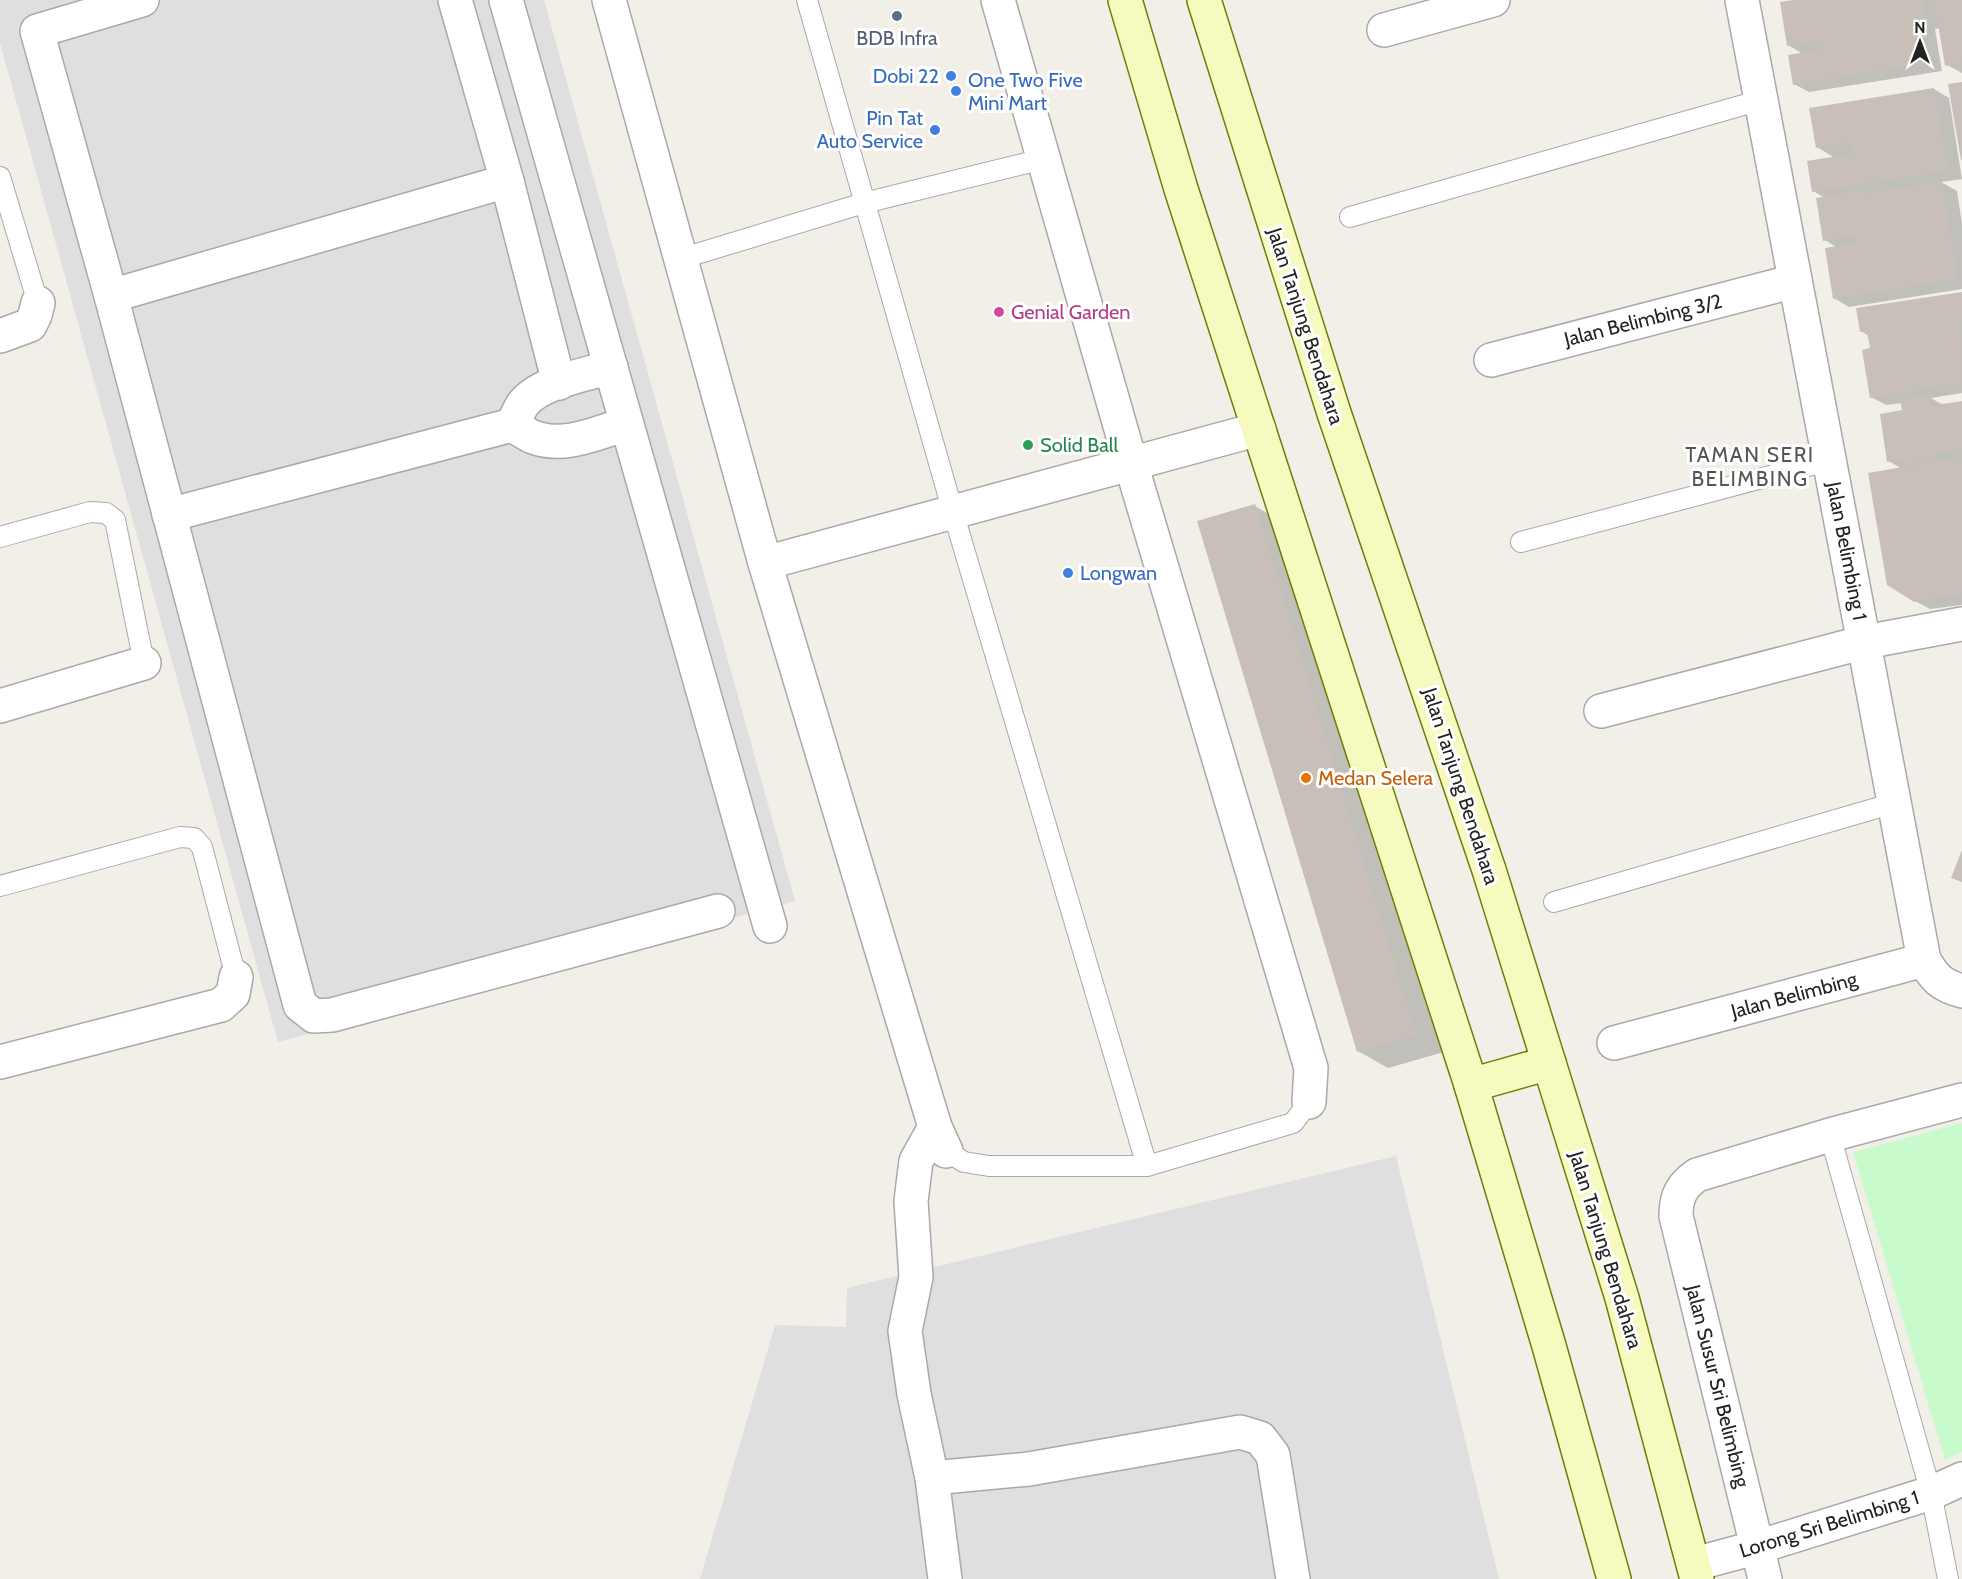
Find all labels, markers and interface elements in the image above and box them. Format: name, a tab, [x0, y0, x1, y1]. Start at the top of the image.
marker: BDB Infra	[890, 9, 904, 23]
north arrow	[1890, 12, 1950, 72]
text: N	[1914, 18, 1926, 37]
place label: BDB Infra	[856, 26, 938, 50]
place label: Dobi 22	[873, 64, 939, 88]
place label: One Two Five Mini Mart	[968, 68, 1083, 115]
marker: Dobi 22	[944, 69, 958, 83]
marker: One Two Five Mini Mart	[949, 84, 963, 98]
place label: Pin Tat Auto Service	[817, 106, 923, 153]
marker: Pin Tat Auto Service	[928, 123, 942, 137]
street label: Jalan Tanjung Bendahara	[1263, 224, 1349, 428]
street label: Jalan Belimbing 3/2	[1561, 289, 1724, 351]
place label: Genial Garden	[1011, 300, 1130, 324]
marker: Genial Garden	[992, 305, 1006, 319]
place label: Solid Ball	[1040, 433, 1119, 457]
marker: Solid Ball	[1021, 438, 1035, 452]
district label: TAMAN SERI BELIMBING	[1685, 442, 1815, 491]
street label: Jalan Belimbing 1	[1822, 479, 1872, 622]
place label: Longwan	[1080, 561, 1157, 585]
marker: Longwan	[1061, 566, 1075, 580]
street label: Jalan Tanjung Bendahara	[1418, 684, 1504, 888]
place label: Medan Selera	[1318, 766, 1434, 790]
marker: Medan Selera	[1299, 771, 1313, 785]
street label: Jalan Belimbing	[1727, 966, 1861, 1024]
street label: Jalan Tanjung Bendahara	[1564, 1147, 1648, 1352]
street label: Jalan Susur Sri Belimbing	[1681, 1281, 1755, 1491]
street label: Lorong Sri Belimbing 1	[1736, 1485, 1922, 1563]

